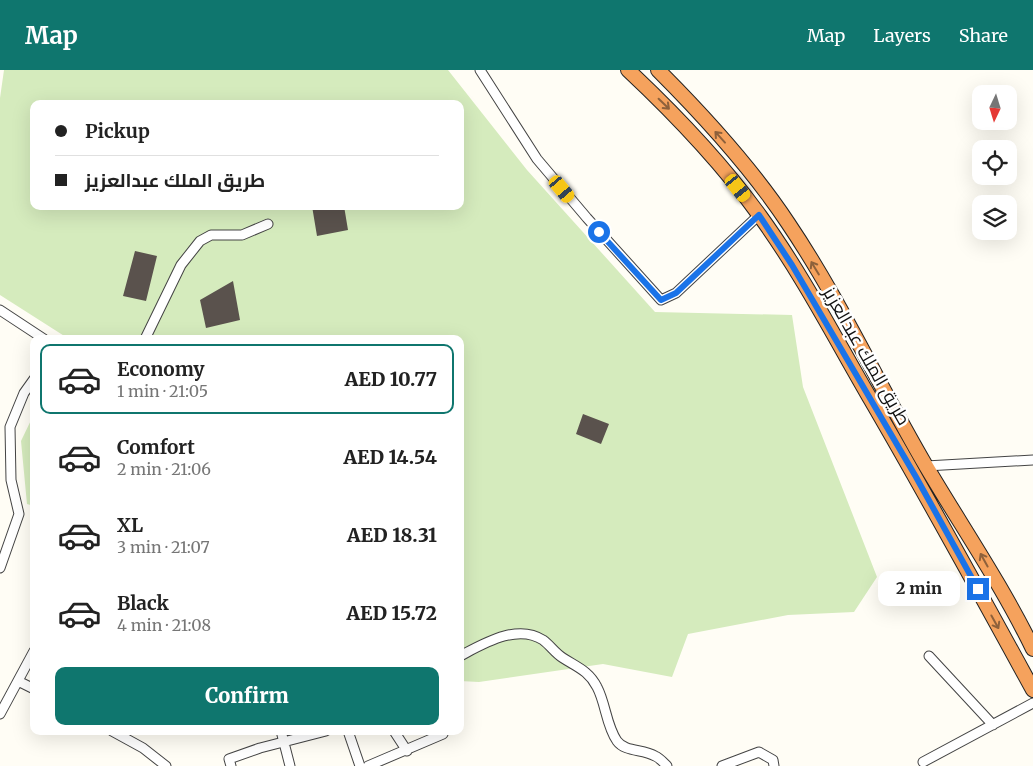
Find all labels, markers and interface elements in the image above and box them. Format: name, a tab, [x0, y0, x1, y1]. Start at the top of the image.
text: Map	[25, 20, 78, 51]
text: Map	[807, 24, 845, 47]
text: Layers	[873, 24, 931, 47]
text: Share	[959, 24, 1008, 47]
north arrow	[972, 85, 1018, 130]
map controls	[972, 85, 1017, 240]
one-way arrow	[657, 98, 670, 110]
text: Pickup	[85, 119, 150, 143]
one-way arrow	[715, 131, 726, 144]
button: locate	[972, 140, 1017, 185]
text: طريق الملك عبدالعزيز	[85, 168, 265, 192]
car	[722, 172, 753, 204]
car	[546, 173, 577, 205]
button: layers	[972, 195, 1017, 240]
route start	[588, 221, 610, 243]
one-way arrow	[810, 262, 820, 276]
street label: طريق الملك عبدالعزيز	[817, 282, 916, 430]
icon: car	[57, 357, 102, 402]
text: Economy	[117, 357, 205, 381]
text: AED 10.77	[345, 367, 437, 391]
text: 1 min · 21:05	[117, 381, 208, 401]
icon: car	[57, 435, 102, 480]
text: Comfort	[117, 435, 195, 459]
text: AED 14.54	[343, 445, 437, 469]
text: 2 min · 21:06	[117, 459, 211, 479]
icon: car	[57, 513, 102, 558]
text: XL	[117, 513, 143, 537]
text: AED 18.31	[347, 523, 437, 547]
text: 3 min · 21:07	[117, 537, 210, 557]
one-way arrow	[979, 553, 989, 568]
callout: 2 min	[878, 572, 960, 606]
text: 2 min	[896, 578, 942, 598]
route end	[967, 578, 989, 600]
icon: car	[57, 591, 102, 636]
text: Black	[117, 591, 169, 615]
text: AED 15.72	[346, 601, 437, 625]
one-way arrow	[991, 614, 1001, 628]
text: 4 min · 21:08	[117, 615, 211, 635]
button: Confirm	[55, 667, 439, 725]

